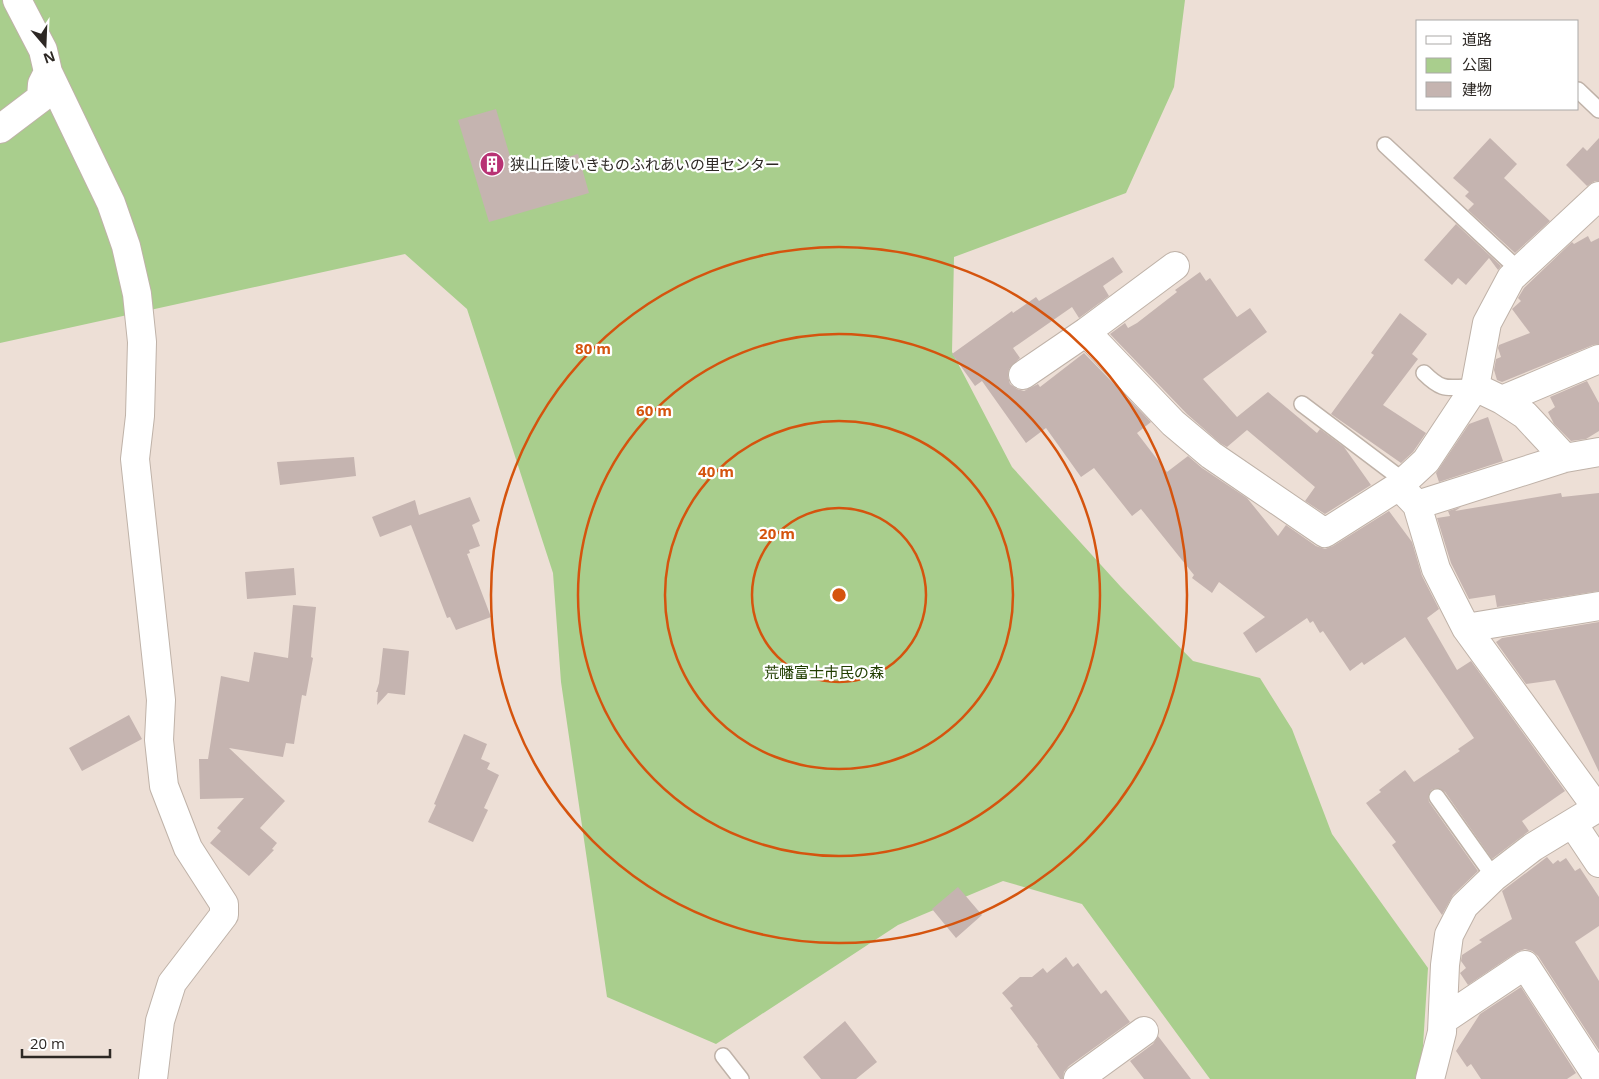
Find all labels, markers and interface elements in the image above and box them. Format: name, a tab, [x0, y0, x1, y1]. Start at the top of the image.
north arrow	[20, 20, 70, 70]
legend	[1416, 20, 1579, 110]
text: 道路	[1462, 29, 1492, 49]
text: N	[41, 47, 58, 69]
text: 公園	[1462, 54, 1492, 74]
text: 建物	[1462, 79, 1492, 99]
building icon: 狭山丘陵いきものふれあいの里センター	[479, 151, 505, 177]
place label: 狭山丘陵いきものふれあいの里センター	[510, 154, 780, 174]
text: 80 m	[575, 338, 611, 358]
text: 60 m	[636, 400, 672, 420]
text: 40 m	[698, 461, 734, 481]
text: 20 m	[759, 523, 795, 543]
centre of rings	[830, 586, 848, 604]
park label: 荒幡富士市民の森	[764, 662, 884, 682]
scale bar	[22, 1026, 110, 1058]
text: 20 m	[30, 1033, 65, 1053]

